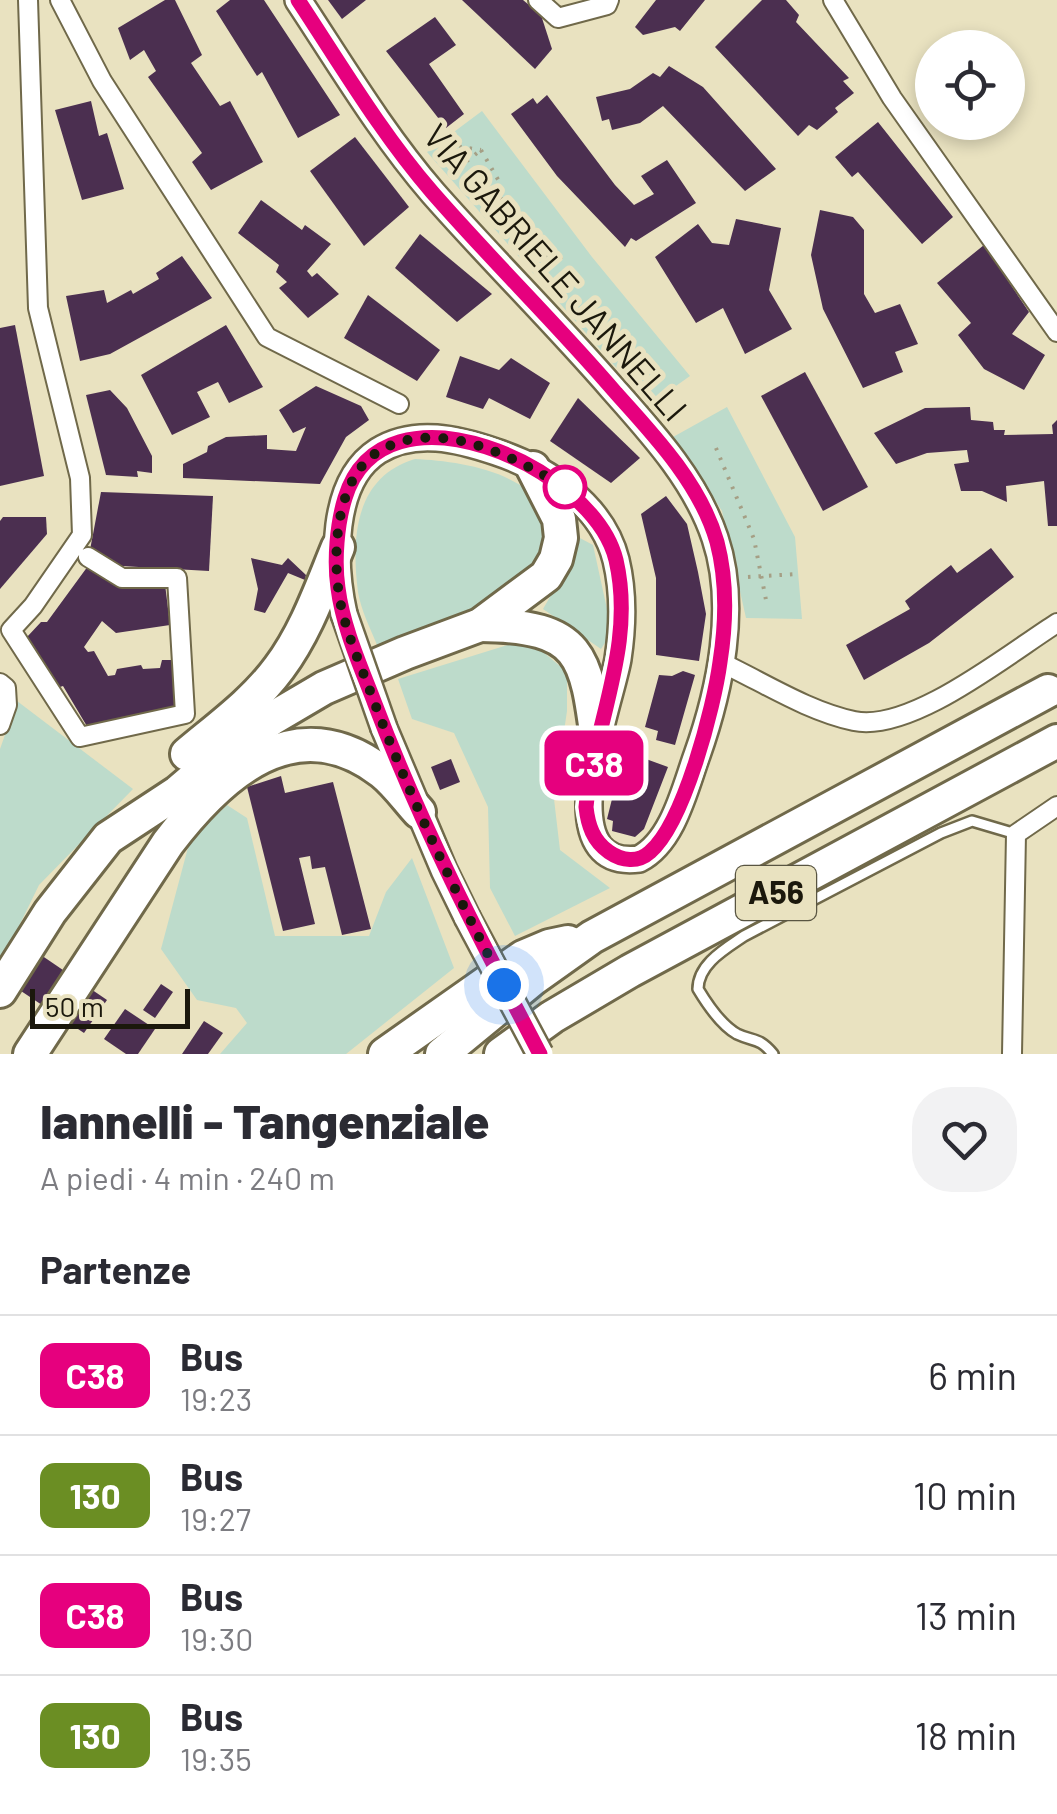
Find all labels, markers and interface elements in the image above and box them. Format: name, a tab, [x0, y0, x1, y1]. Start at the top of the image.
map controls	[915, 30, 1025, 140]
button: locate	[915, 30, 1025, 140]
street label: VIA GABRIELE JANNELLI	[416, 115, 697, 429]
unlabelled marker	[544, 466, 586, 508]
line badge: C38	[536, 730, 652, 796]
text: C38	[564, 742, 624, 784]
road number: A56	[736, 866, 816, 920]
your location	[479, 960, 529, 1010]
scale bar	[30, 984, 190, 1028]
text: 50 m	[45, 989, 104, 1023]
button: heart	[912, 1087, 1017, 1192]
text: Iannelli - Tangenziale	[40, 1091, 489, 1149]
text: A piedi · 4 min · 240 m	[40, 1158, 335, 1196]
text: Partenze	[40, 1246, 191, 1292]
text: Bus	[180, 1333, 243, 1379]
text: 6 min	[928, 1352, 1017, 1398]
text: C38	[65, 1354, 125, 1396]
text: 19:23	[180, 1379, 252, 1417]
text: Bus	[180, 1453, 243, 1499]
text: 10 min	[913, 1472, 1017, 1518]
text: 130	[69, 1474, 121, 1516]
text: 19:27	[180, 1499, 251, 1537]
text: Bus	[180, 1573, 243, 1619]
text: 13 min	[915, 1592, 1017, 1638]
text: C38	[65, 1594, 125, 1636]
text: 19:30	[180, 1619, 253, 1657]
text: Bus	[180, 1693, 243, 1739]
text: 18 min	[915, 1712, 1017, 1758]
text: 130	[69, 1714, 121, 1756]
text: 19:35	[180, 1739, 252, 1777]

